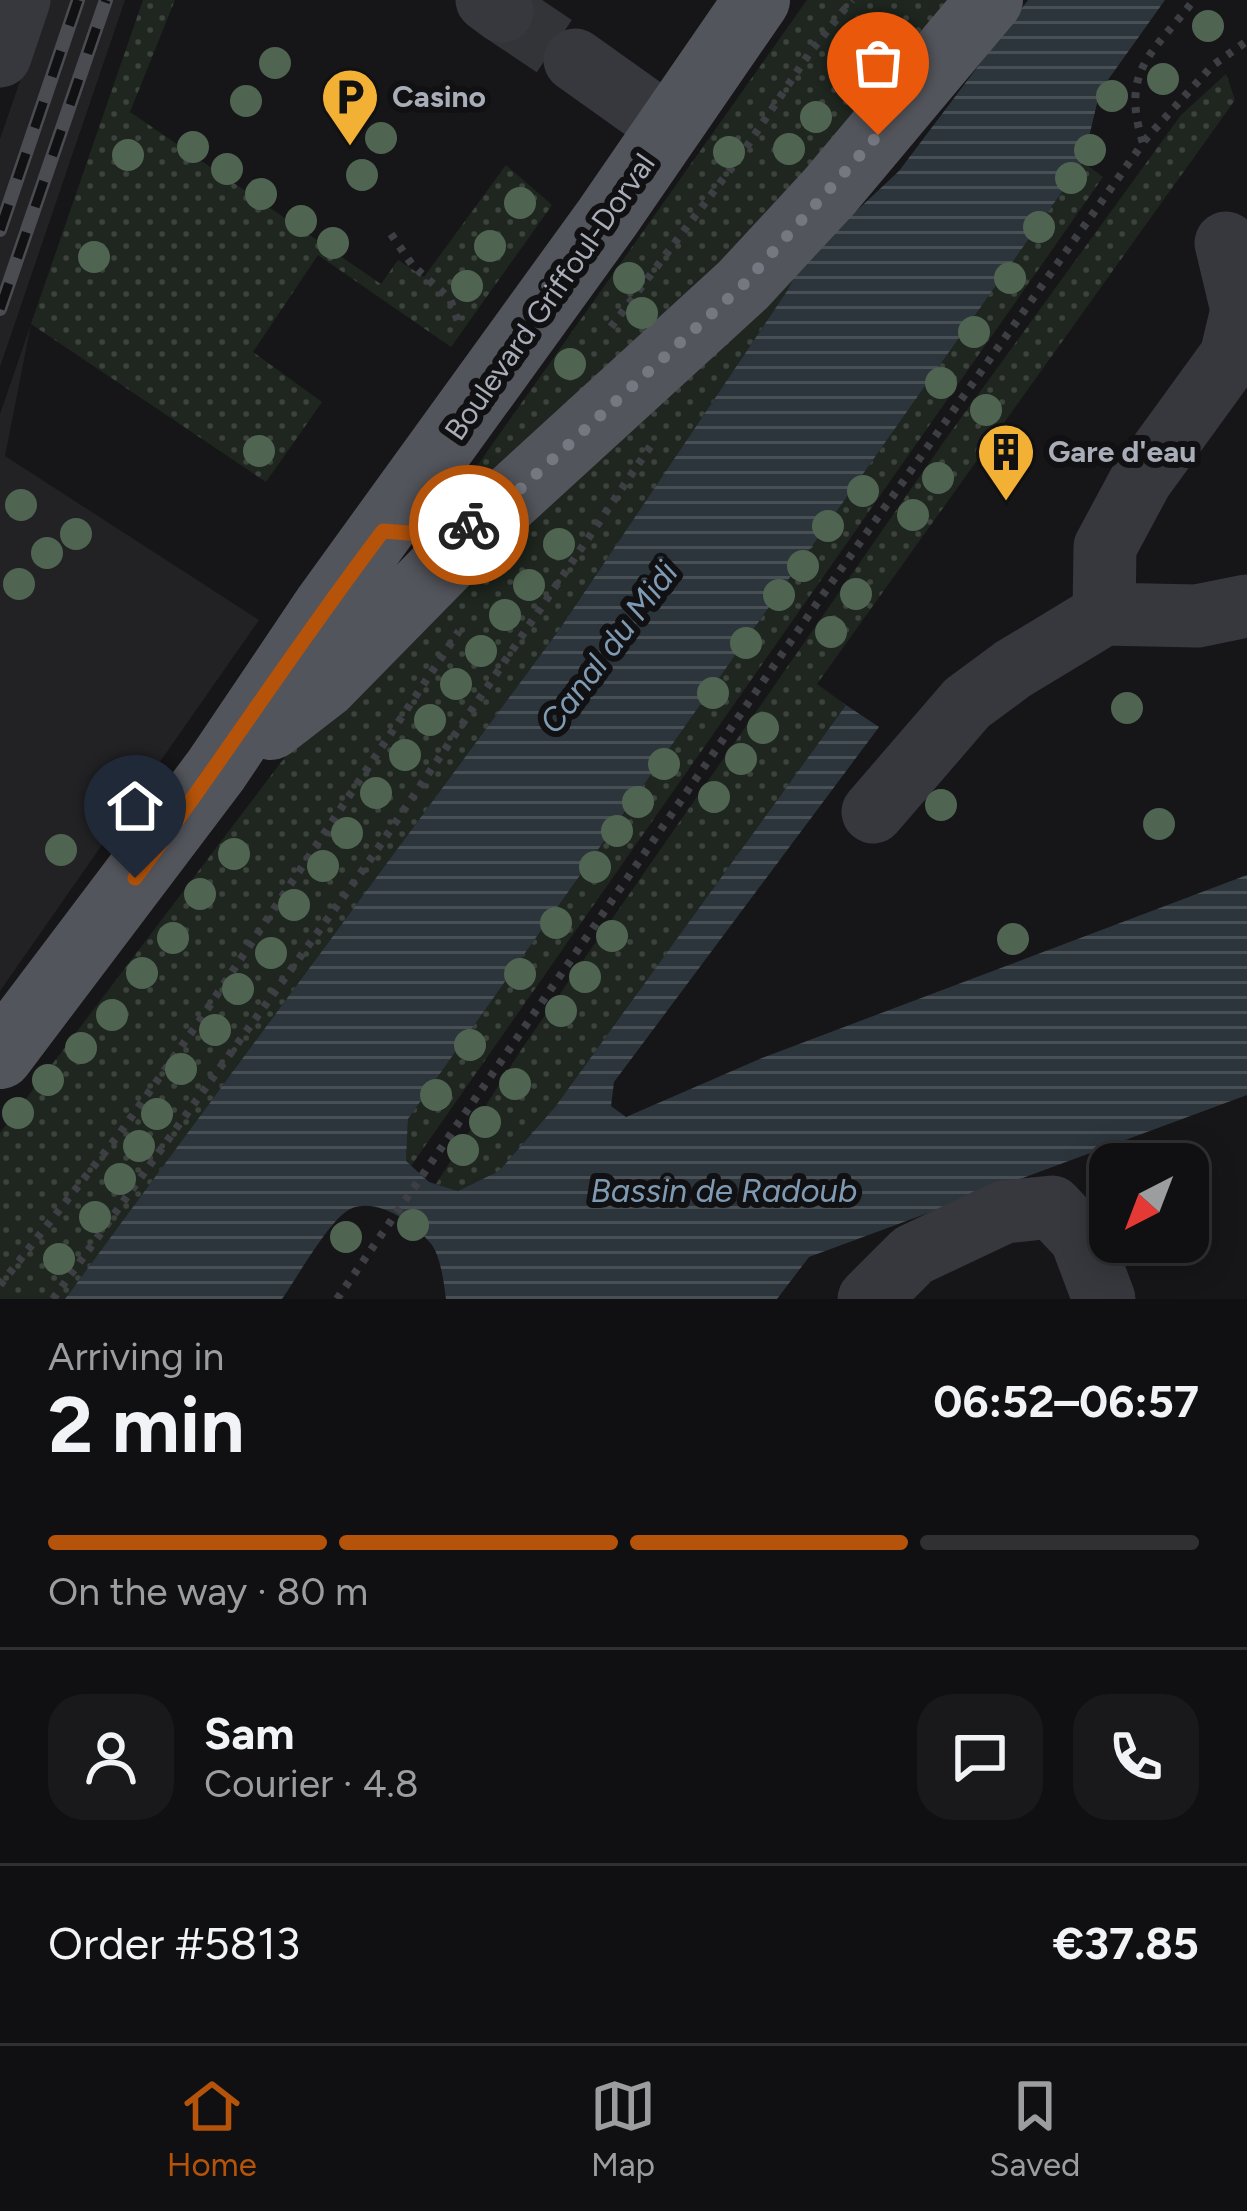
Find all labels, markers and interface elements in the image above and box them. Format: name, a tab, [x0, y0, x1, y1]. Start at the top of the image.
pin	[827, 12, 929, 135]
icon: bag	[845, 30, 911, 96]
parking icon: Casino	[319, 66, 381, 148]
place label: Casino	[392, 78, 486, 115]
street label: Boulevard Griffoul-Dorval	[437, 146, 663, 447]
building icon: Gare d'eau	[975, 421, 1037, 503]
place label: Gare d'eau	[1048, 433, 1196, 470]
courier	[409, 465, 529, 585]
icon: bike	[436, 492, 502, 558]
water label: Canal du Midi	[531, 553, 686, 741]
pin	[84, 755, 186, 878]
icon: home	[102, 773, 168, 839]
north arrow	[1089, 1143, 1209, 1263]
map controls	[1089, 1143, 1209, 1263]
water label: Bassin de Radoub	[591, 1171, 857, 1210]
text: Arriving in	[48, 1333, 224, 1380]
text: 06:52–06:57	[933, 1374, 1199, 1428]
text: 2 min	[48, 1378, 244, 1472]
text: On the way · 80 m	[48, 1568, 368, 1615]
button: person	[48, 1694, 174, 1820]
button: chat	[917, 1694, 1043, 1820]
button: phone	[1073, 1694, 1199, 1820]
text: Sam	[204, 1706, 295, 1760]
text: Courier · 4.8	[204, 1760, 419, 1807]
text: Order #5813	[48, 1916, 300, 1970]
text: €37.85	[1053, 1916, 1199, 1970]
tab: Home	[167, 2073, 257, 2184]
tab: Map	[590, 2073, 656, 2184]
tab: Saved	[989, 2073, 1080, 2184]

